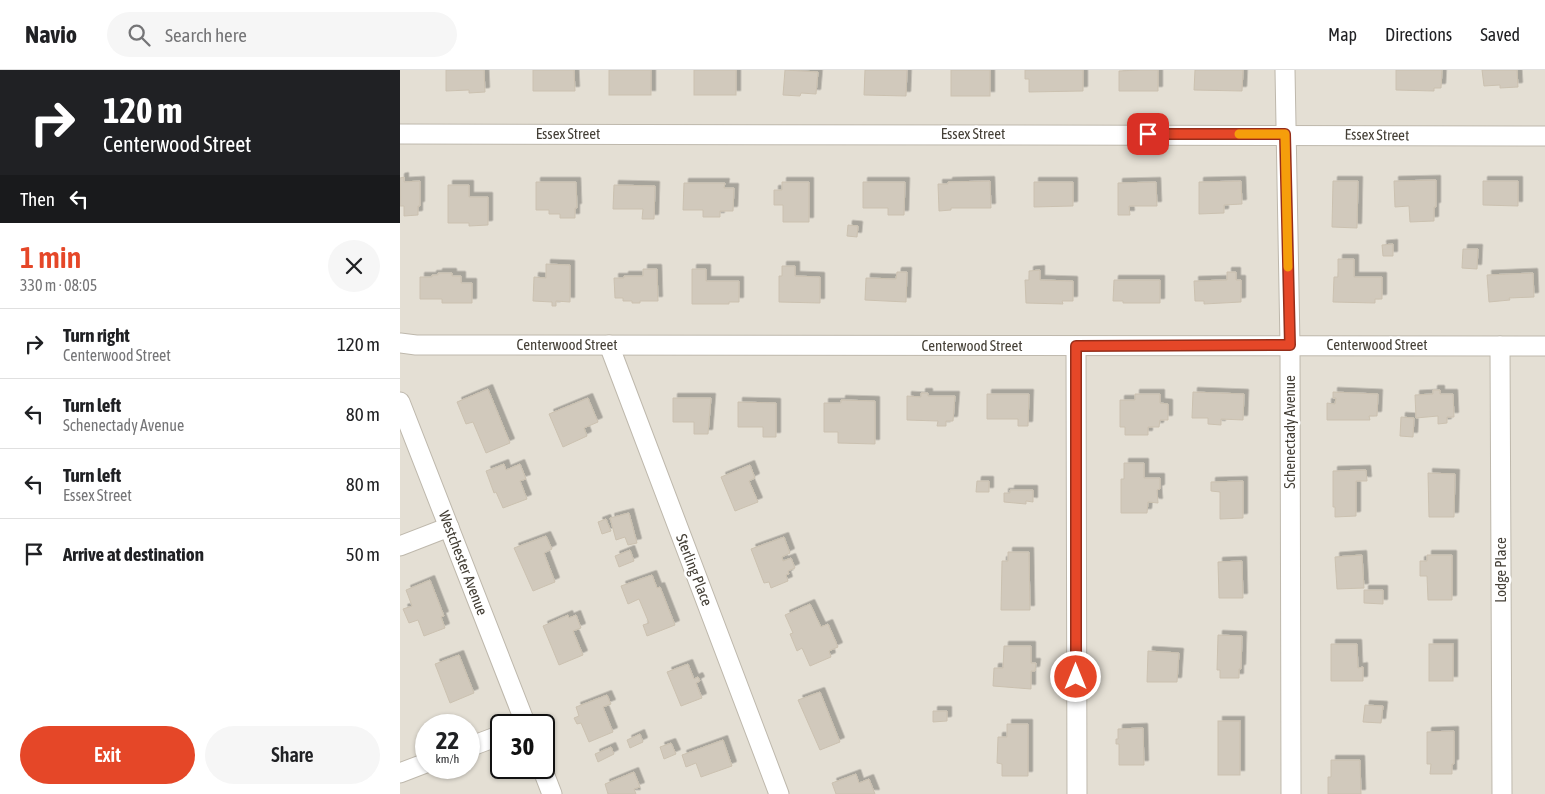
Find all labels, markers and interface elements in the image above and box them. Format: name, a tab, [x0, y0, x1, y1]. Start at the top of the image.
search box	[107, 12, 457, 57]
text: Navio	[25, 21, 77, 48]
icon: search	[125, 21, 153, 49]
text: Search here	[165, 24, 247, 46]
text: Map	[1328, 24, 1357, 45]
text: Directions	[1385, 24, 1452, 45]
text: Saved	[1480, 24, 1520, 45]
icon: right	[20, 90, 85, 155]
text: 120 m	[103, 90, 182, 130]
pin	[1127, 113, 1169, 155]
icon: arrive	[1134, 120, 1162, 148]
street label: Essex Street	[536, 125, 600, 142]
street label: Essex Street	[941, 125, 1005, 142]
street label: Essex Street	[1345, 125, 1409, 144]
text: Centerwood Street	[103, 131, 251, 157]
icon: left	[65, 185, 93, 213]
text: Then	[20, 188, 55, 210]
text: 1 min	[20, 240, 81, 274]
button: close	[328, 240, 380, 292]
text: 330 m · 08:05	[20, 276, 97, 294]
text: Turn right	[63, 324, 130, 346]
icon: right	[20, 330, 48, 358]
text: 120 m	[337, 333, 380, 355]
street label: Centerwood Street	[516, 336, 618, 353]
street label: Centerwood Street	[1326, 336, 1428, 353]
street label: Centerwood Street	[921, 337, 1023, 354]
text: Centerwood Street	[63, 346, 171, 364]
street label: Schenectady Avenue	[1281, 375, 1298, 489]
text: Turn left	[63, 394, 121, 416]
icon: left	[20, 400, 48, 428]
text: 80 m	[346, 403, 380, 425]
text: Schenectady Avenue	[63, 416, 184, 434]
text: Turn left	[63, 464, 121, 486]
icon: left	[20, 470, 48, 498]
text: 80 m	[346, 473, 380, 495]
text: Essex Street	[63, 486, 132, 504]
street label: Westchester Avenue	[436, 508, 491, 618]
street label: Sterling Place	[673, 531, 716, 608]
street label: Lodge Place	[1492, 537, 1509, 603]
icon: arrive	[20, 540, 48, 568]
text: Arrive at destination	[63, 543, 204, 565]
text: 50 m	[346, 543, 380, 565]
position arrow	[1049, 650, 1101, 702]
speed limit sign: 30	[490, 714, 555, 779]
button: Exit	[20, 726, 195, 784]
button: Share	[205, 726, 380, 784]
text: 22	[436, 726, 459, 754]
text: km/h	[436, 752, 459, 766]

